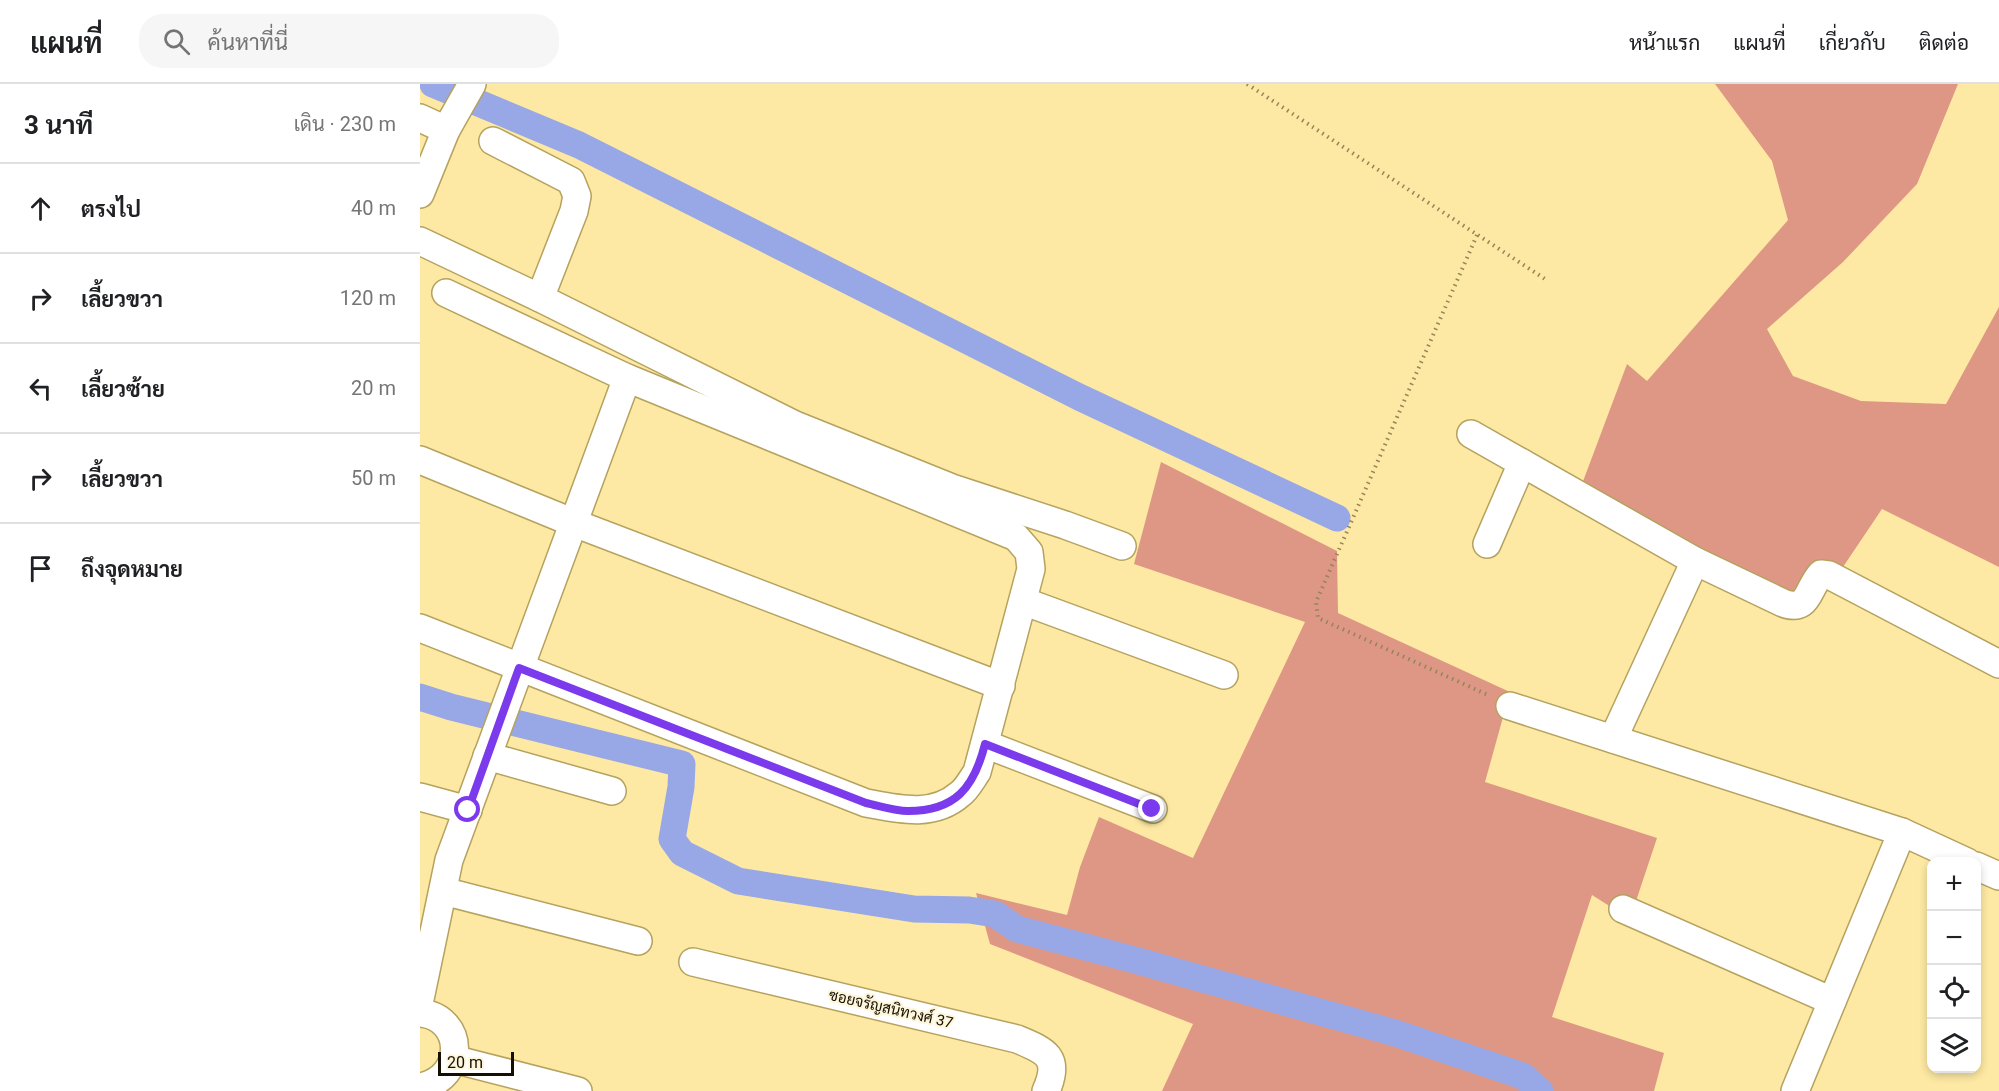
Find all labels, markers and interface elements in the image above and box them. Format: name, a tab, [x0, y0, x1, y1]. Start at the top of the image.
search box	[139, 14, 559, 68]
icon: search	[160, 25, 193, 58]
text: แผนที่	[30, 27, 103, 60]
text: ค้นหาที่นี่	[208, 30, 288, 55]
text: หน้าแรก	[1629, 31, 1700, 55]
text: แผนที่	[1733, 31, 1786, 55]
text: เกี่ยวกับ	[1819, 31, 1886, 55]
text: ติดต่อ	[1919, 31, 1969, 55]
text: 3 นาที	[24, 110, 93, 140]
text: เดิน · 230 m	[294, 112, 396, 136]
icon: ahead	[24, 192, 57, 225]
text: 40 m	[351, 196, 396, 220]
text: ตรงไป	[81, 197, 141, 222]
icon: right	[24, 282, 57, 315]
text: 120 m	[340, 286, 396, 310]
text: เลี้ยวขวา	[81, 287, 163, 312]
icon: left	[24, 372, 57, 405]
text: 20 m	[351, 376, 396, 400]
text: เลี้ยวซ้าย	[81, 377, 165, 402]
icon: right	[24, 462, 57, 495]
text: 50 m	[351, 466, 396, 490]
text: เลี้ยวขวา	[81, 467, 163, 492]
icon: arrive	[24, 552, 57, 585]
text: ถึงจุดหมาย	[81, 557, 183, 582]
route end	[1138, 795, 1164, 821]
route start	[454, 796, 480, 822]
map controls	[1927, 857, 1981, 1073]
button: +	[1927, 857, 1981, 911]
button: −	[1927, 911, 1981, 965]
button: locate	[1927, 965, 1981, 1019]
street label: ซอยจรัญสนิทวงศ์ 37	[827, 985, 955, 1032]
button: layers	[1927, 1019, 1981, 1073]
scale bar	[438, 1049, 514, 1076]
text: 20 m	[447, 1053, 483, 1072]

